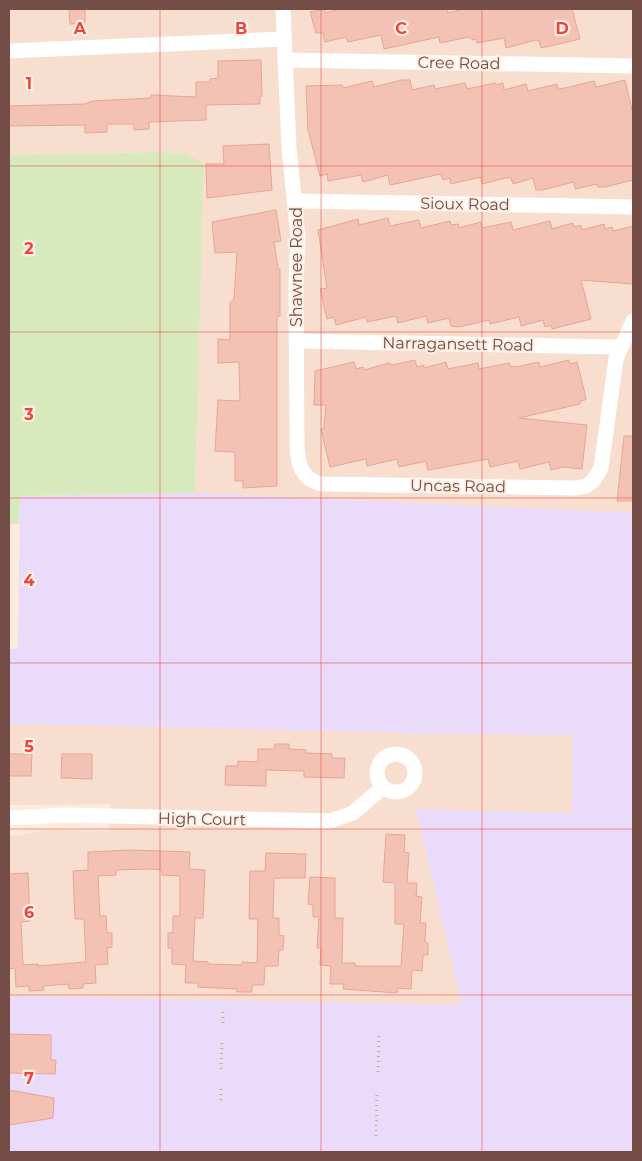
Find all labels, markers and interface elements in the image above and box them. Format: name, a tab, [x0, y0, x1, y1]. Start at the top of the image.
text: A	[73, 19, 87, 38]
text: B	[235, 19, 247, 38]
text: C	[395, 19, 407, 38]
text: D	[555, 19, 569, 38]
street label: Cree Road	[417, 53, 501, 73]
text: 1	[26, 74, 32, 93]
street label: Sioux Road	[420, 194, 510, 214]
street label: Shawnee Road	[287, 207, 306, 327]
text: 2	[24, 239, 34, 258]
street label: Narragansett Road	[382, 333, 534, 355]
text: 3	[23, 405, 34, 424]
street label: Uncas Road	[410, 476, 506, 496]
text: 4	[23, 571, 35, 590]
text: 5	[24, 737, 34, 756]
street label: High Court	[158, 809, 247, 829]
text: 6	[24, 903, 34, 922]
text: 7	[24, 1069, 34, 1088]

